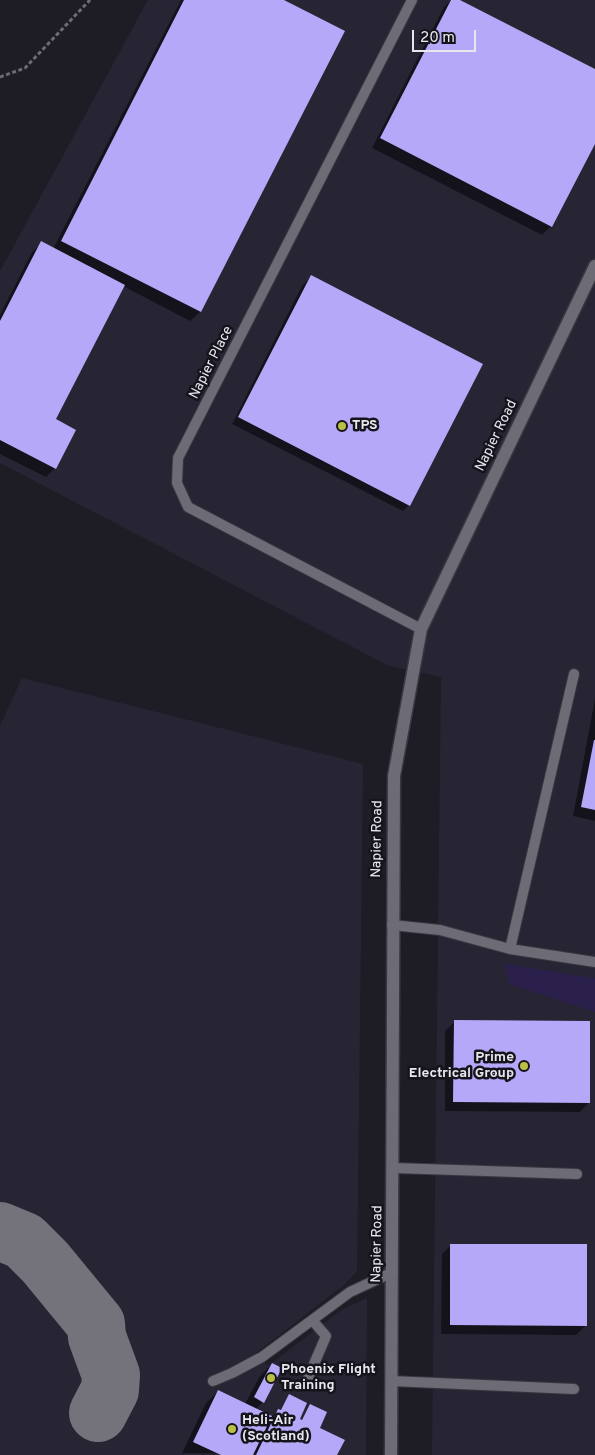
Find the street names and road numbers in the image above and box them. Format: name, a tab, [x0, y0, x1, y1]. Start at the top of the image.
street label: Napier Place	[186, 324, 238, 402]
street label: Napier Road	[473, 398, 521, 474]
street label: Napier Road	[369, 800, 387, 878]
street label: Napier Road	[369, 1205, 387, 1283]

